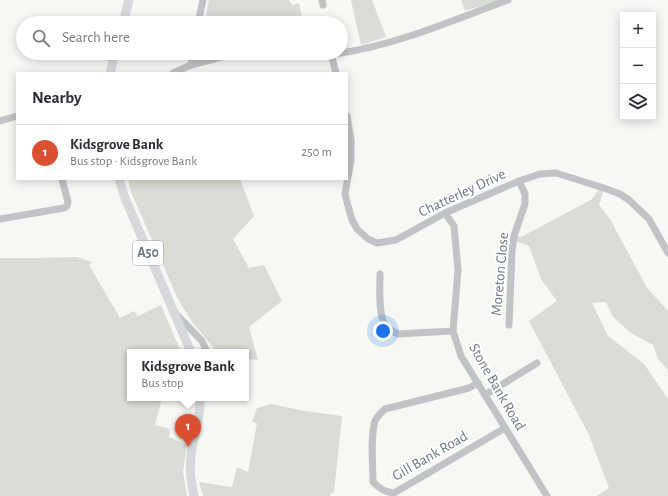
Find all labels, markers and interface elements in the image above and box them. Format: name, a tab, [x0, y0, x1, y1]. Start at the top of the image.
map controls	[620, 12, 656, 120]
button: +	[620, 12, 656, 48]
search box	[16, 16, 348, 60]
icon: search	[30, 27, 52, 49]
text: Search here	[62, 30, 130, 45]
button: −	[620, 48, 656, 84]
button: layers	[620, 84, 656, 120]
text: Nearby	[32, 89, 82, 106]
text: Kidsgrove Bank	[70, 137, 163, 152]
text: 1	[43, 146, 47, 159]
text: 250 m	[301, 146, 332, 159]
text: Bus stop · Kidsgrove Bank	[70, 155, 197, 168]
street label: Chatterley Drive	[416, 166, 508, 220]
street label: Moreton Close	[489, 232, 511, 316]
road number: A50	[133, 241, 163, 265]
your location	[373, 321, 393, 341]
street label: Stone Bank Road	[466, 341, 528, 433]
popup	[127, 349, 249, 401]
text: Kidsgrove Bank	[141, 359, 235, 374]
text: Bus stop	[141, 377, 184, 390]
pin: 1	[175, 414, 201, 447]
street label: Gill Bank Road	[390, 428, 470, 484]

